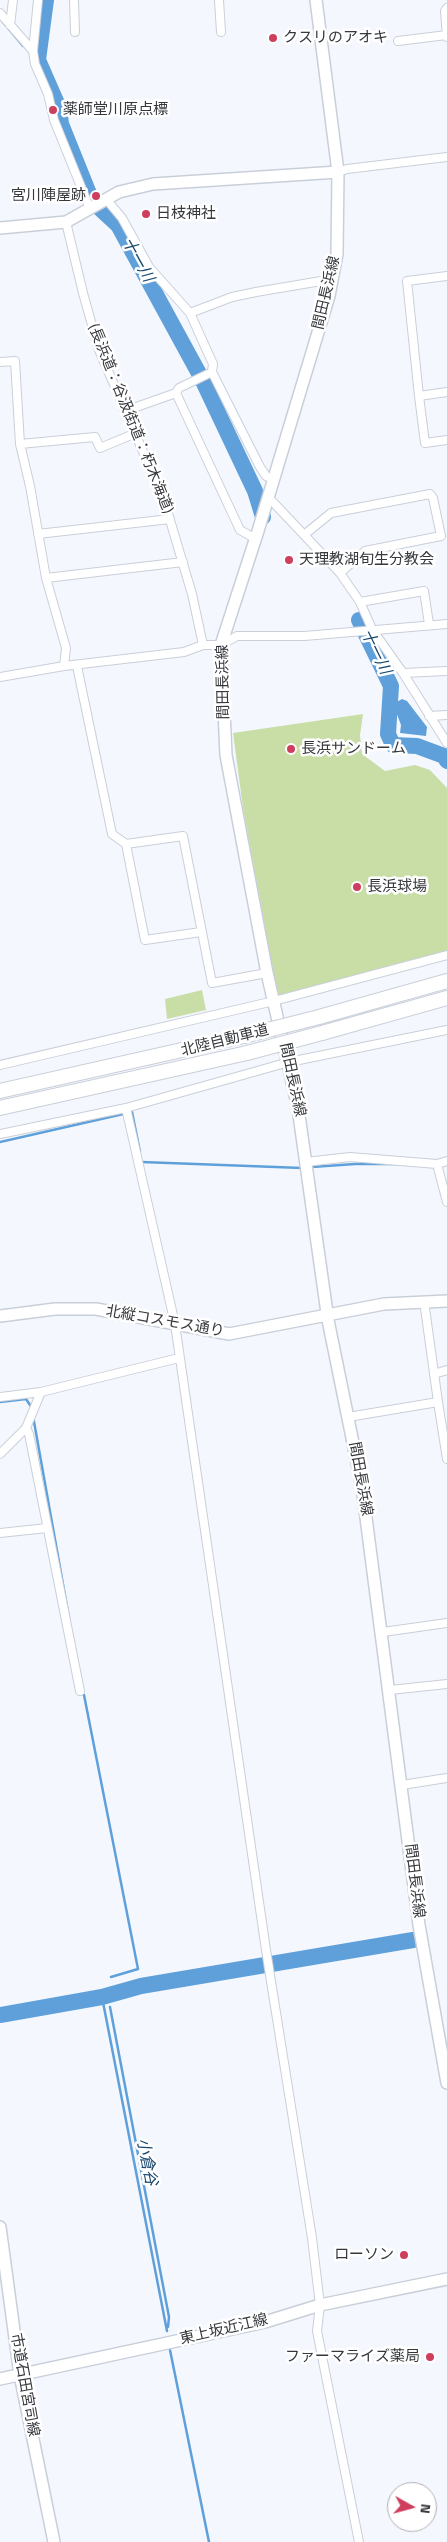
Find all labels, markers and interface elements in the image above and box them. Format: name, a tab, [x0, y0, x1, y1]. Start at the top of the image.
place label: クスリのアオキ	[283, 29, 388, 47]
marker: クスリのアオキ	[267, 32, 279, 44]
place label: 薬師堂川原点標	[63, 101, 168, 119]
marker: 薬師堂川原点標	[47, 104, 59, 116]
place label: 宮川陣屋跡	[11, 187, 86, 205]
marker: 宮川陣屋跡	[90, 190, 102, 202]
place label: 日枝神社	[156, 205, 216, 223]
marker: 日枝神社	[140, 208, 152, 220]
water label: 十一川	[117, 234, 157, 286]
street label: 間田長浜線	[310, 254, 344, 332]
street label: (長浜道：谷汲街道：朽木海道)	[84, 322, 176, 516]
place label: 天理教湖旬生分教会	[299, 551, 434, 569]
marker: 天理教湖旬生分教会	[283, 554, 295, 566]
water label: 十一川	[356, 626, 394, 678]
street label: 間田長浜線	[214, 644, 234, 720]
place label: 長浜サンドーム	[301, 740, 406, 758]
marker: 長浜サンドーム	[285, 743, 297, 755]
place label: 長浜球場	[367, 878, 427, 896]
marker: 長浜球場	[351, 881, 363, 893]
street label: 北陸自動車道	[179, 1021, 271, 1061]
street label: 間田長浜線	[275, 1041, 309, 1119]
street label: 北縦コスモス通り	[104, 1303, 226, 1341]
street label: 間田長浜線	[345, 1441, 375, 1517]
street label: 間田長浜線	[400, 1843, 428, 1919]
water label: 小倉谷	[132, 2137, 160, 2187]
place label: ローソン	[334, 2246, 394, 2264]
marker: ローソン	[398, 2249, 410, 2261]
street label: 東上坂近江線	[178, 2311, 270, 2349]
street label: 市道石田宮司線	[6, 2332, 42, 2438]
place label: ファーマライズ薬局	[285, 2348, 420, 2366]
marker: ファーマライズ薬局	[424, 2351, 436, 2363]
north arrow	[387, 2482, 437, 2532]
text: N	[415, 2503, 437, 2515]

